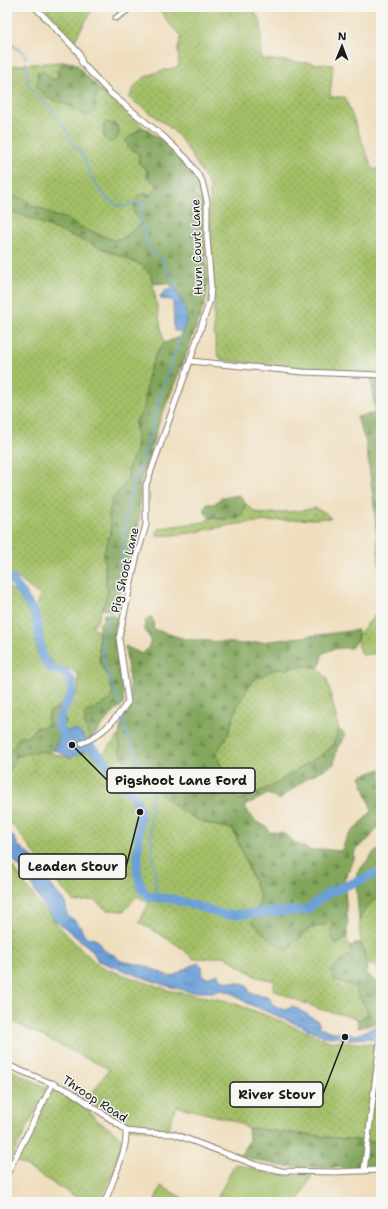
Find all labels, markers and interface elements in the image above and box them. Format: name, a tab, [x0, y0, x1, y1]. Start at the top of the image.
north arrow	[322, 26, 362, 66]
text: N	[338, 29, 347, 44]
street label: Hurn Court Lane	[187, 198, 207, 295]
street label: Pig Shoot Lane	[107, 525, 143, 614]
callout: Pigshoot Lane Ford	[107, 768, 255, 793]
text: Pigshoot Lane Ford	[115, 772, 247, 789]
callout: Leaden Stour	[19, 854, 126, 879]
text: Leaden Stour	[28, 858, 118, 875]
street label: Throop Road	[59, 1072, 131, 1126]
callout: River Stour	[230, 1082, 323, 1107]
text: River Stour	[238, 1086, 316, 1103]

